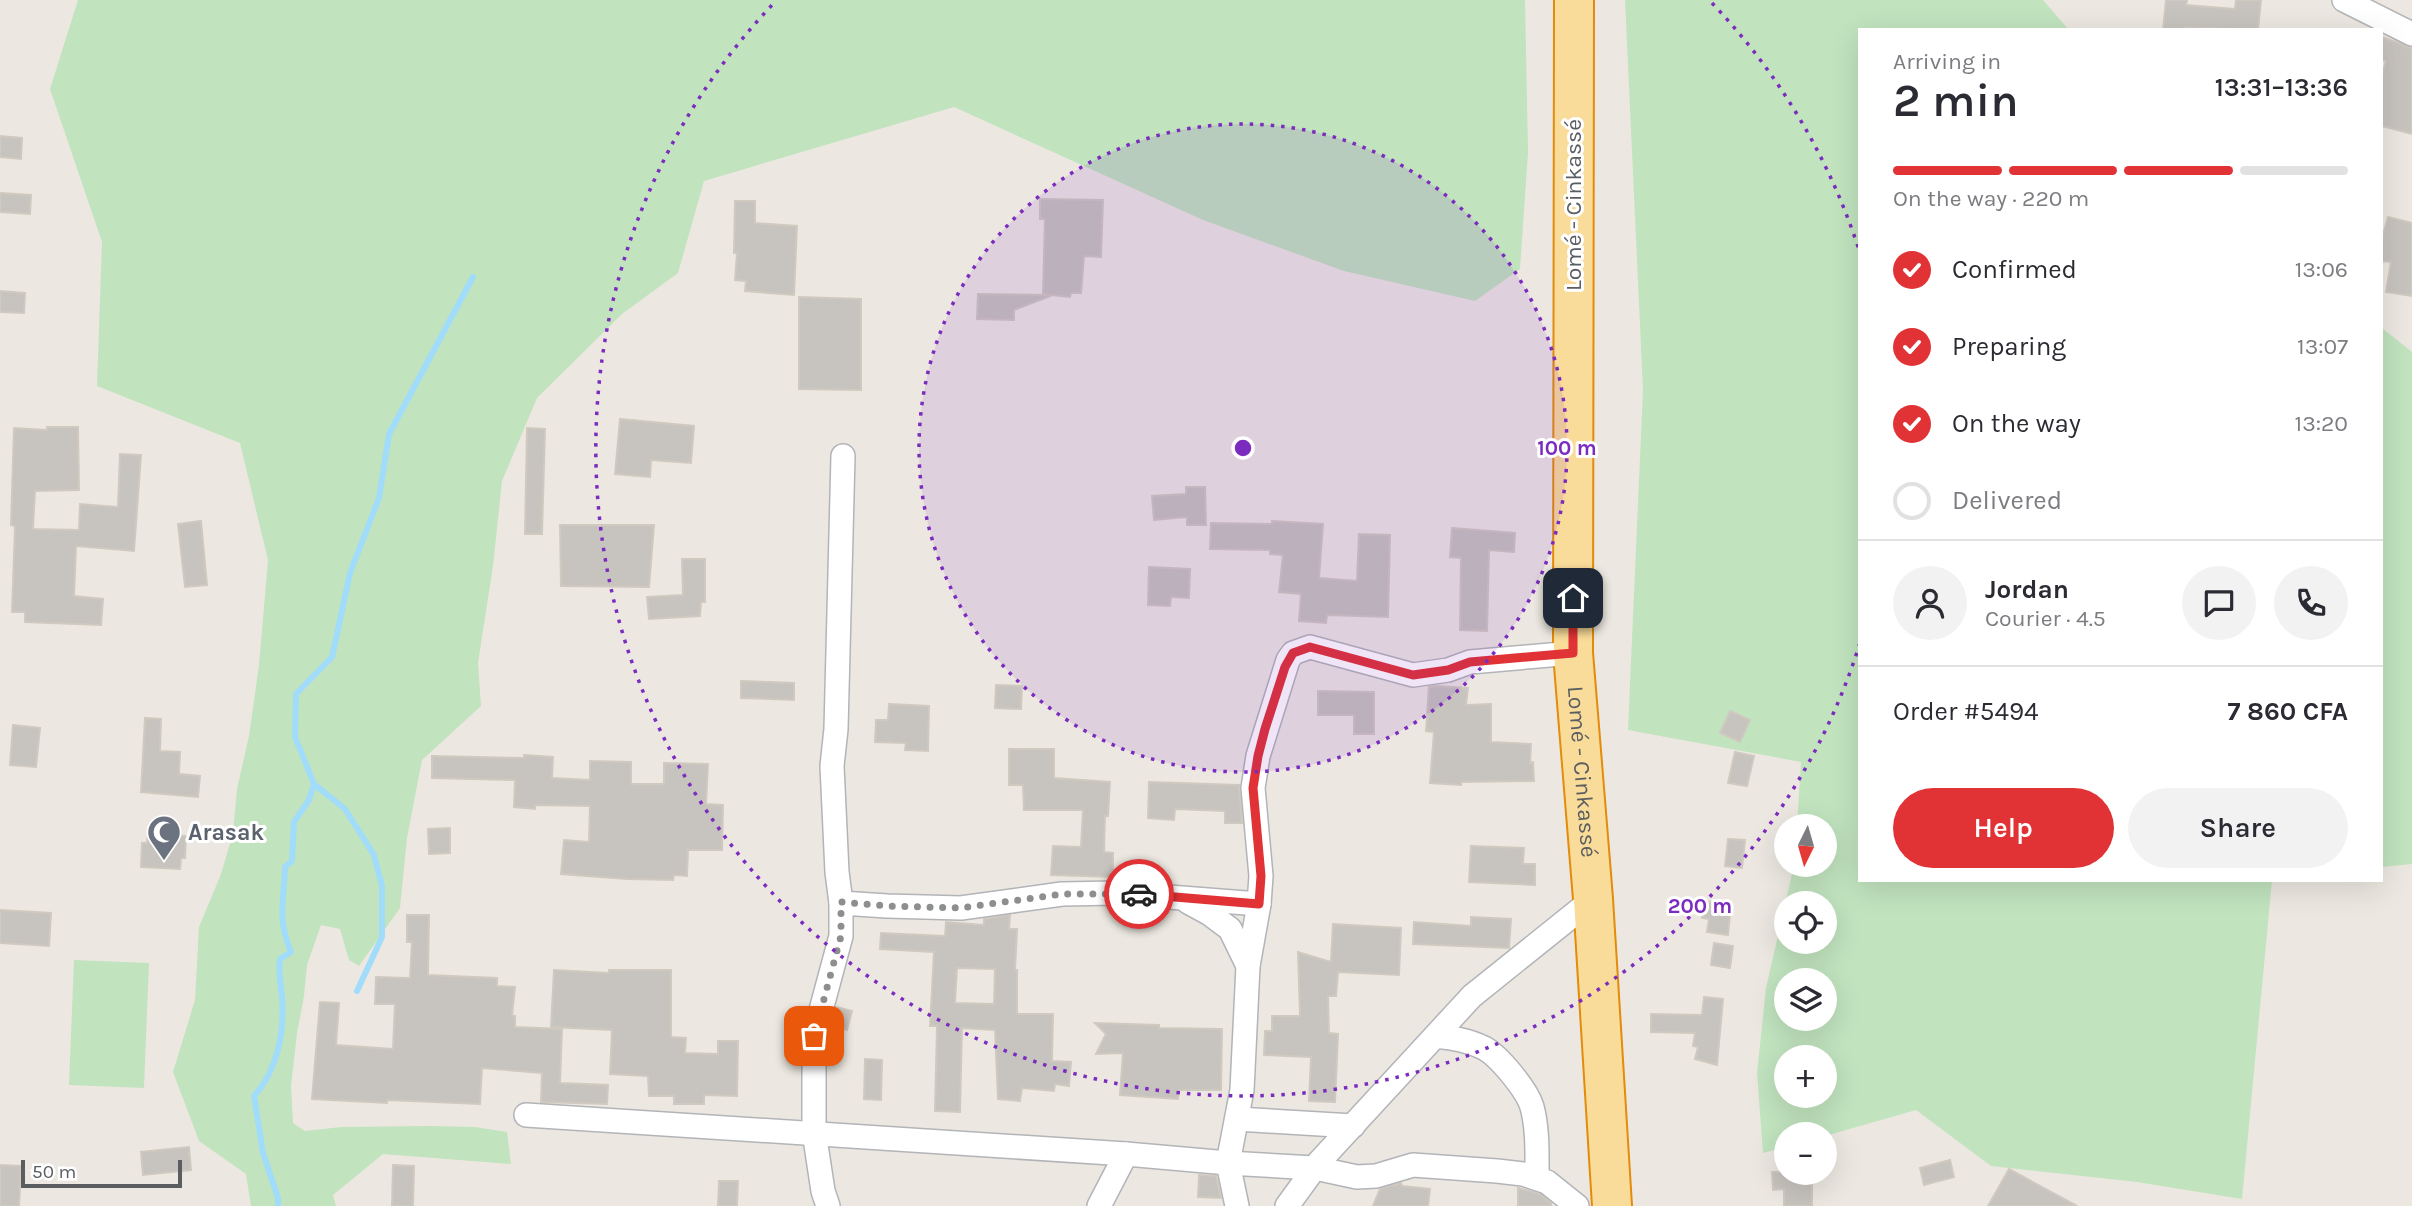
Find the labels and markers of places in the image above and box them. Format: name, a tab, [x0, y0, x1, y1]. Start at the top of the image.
centre of rings	[1231, 436, 1255, 460]
pin	[1543, 568, 1603, 628]
mosque icon: Arasak	[145, 813, 183, 862]
place label: Arasak	[188, 819, 264, 846]
pin	[784, 1006, 844, 1066]

